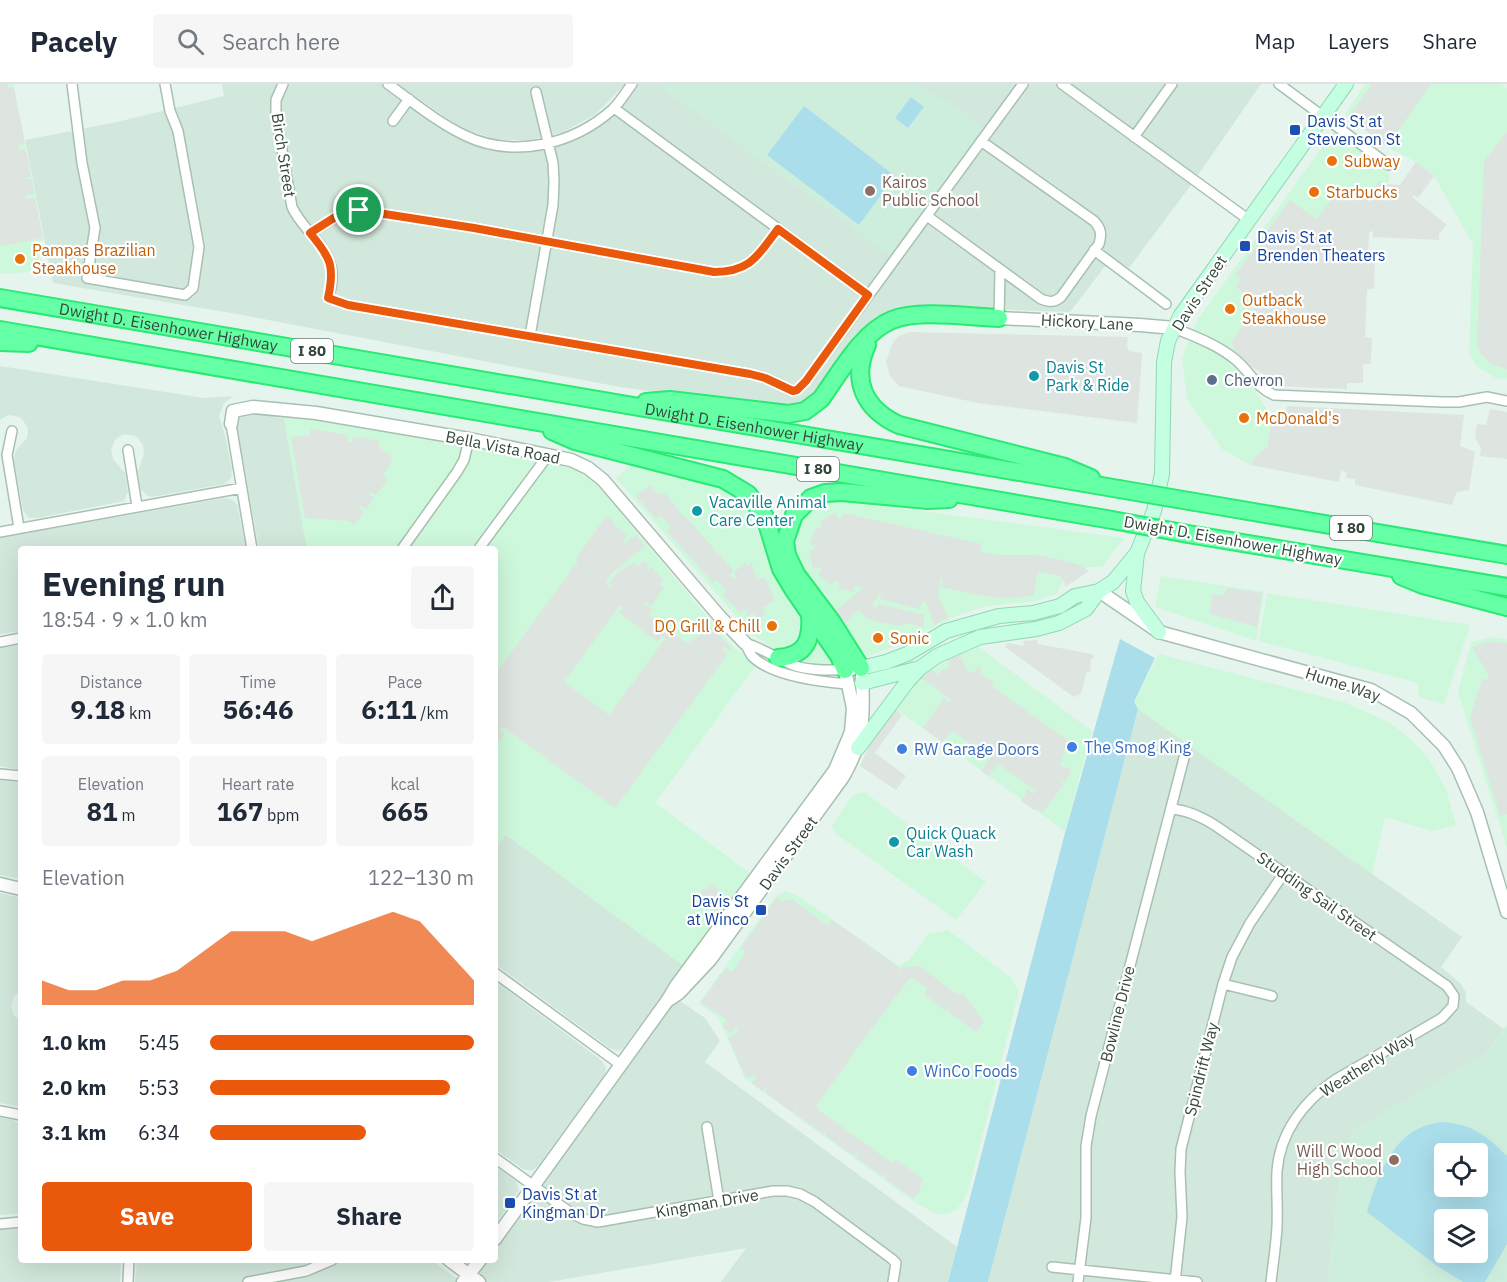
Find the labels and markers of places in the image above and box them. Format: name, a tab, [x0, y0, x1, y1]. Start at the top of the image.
place label: Davis St at Stevenson St	[1307, 111, 1401, 149]
marker: Davis St at Stevenson St	[1288, 123, 1302, 137]
place label: Subway	[1344, 151, 1400, 171]
marker: Subway	[1325, 154, 1339, 168]
place label: Kairos Public School	[882, 172, 979, 210]
place label: Starbucks	[1326, 182, 1398, 202]
pin	[333, 184, 384, 235]
marker: Kairos Public School	[863, 184, 877, 198]
marker: Starbucks	[1307, 185, 1321, 199]
place label: Davis St at Brenden Theaters	[1257, 227, 1386, 265]
marker: Davis St at Brenden Theaters	[1238, 239, 1252, 253]
place label: Pampas Brazilian Steakhouse	[32, 240, 156, 278]
marker: Pampas Brazilian Steakhouse	[13, 252, 27, 266]
place label: Outback Steakhouse	[1242, 290, 1327, 328]
marker: Outback Steakhouse	[1223, 302, 1237, 316]
place label: Davis St Park & Ride	[1046, 357, 1130, 395]
marker: Davis St Park & Ride	[1027, 369, 1041, 383]
place label: Chevron	[1224, 370, 1283, 390]
marker: Chevron	[1205, 373, 1219, 387]
place label: McDonald's	[1256, 408, 1340, 428]
marker: McDonald's	[1237, 411, 1251, 425]
place label: Vacaville Animal Care Center	[709, 492, 827, 530]
marker: Vacaville Animal Care Center	[690, 504, 704, 518]
place label: DQ Grill & Chill	[654, 616, 760, 636]
marker: DQ Grill & Chill	[765, 619, 779, 633]
place label: Sonic	[890, 628, 929, 648]
marker: Sonic	[871, 631, 885, 645]
place label: The Smog King	[1084, 737, 1191, 757]
place label: RW Garage Doors	[914, 739, 1039, 759]
marker: The Smog King	[1065, 740, 1079, 754]
marker: RW Garage Doors	[895, 742, 909, 756]
place label: Quick Quack Car Wash	[906, 823, 997, 861]
marker: Quick Quack Car Wash	[887, 835, 901, 849]
place label: Davis St at Winco	[687, 891, 749, 929]
marker: Davis St at Winco	[754, 903, 768, 917]
place label: WinCo Foods	[924, 1061, 1018, 1081]
marker: WinCo Foods	[905, 1064, 919, 1078]
place label: Will C Wood High School	[1296, 1141, 1382, 1179]
marker: Will C Wood High School	[1387, 1153, 1401, 1167]
place label: Davis St at Kingman Dr	[522, 1184, 606, 1222]
marker: Davis St at Kingman Dr	[503, 1196, 517, 1210]

